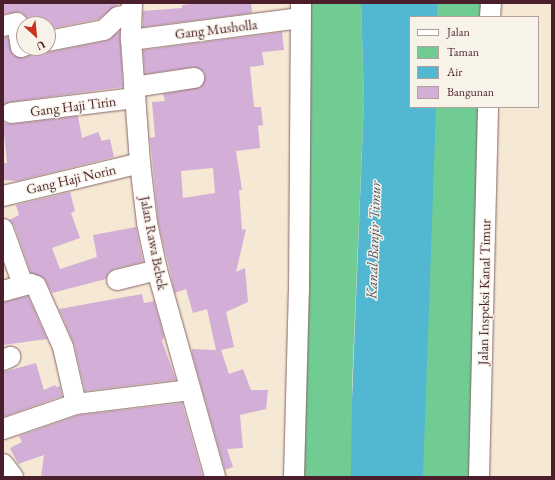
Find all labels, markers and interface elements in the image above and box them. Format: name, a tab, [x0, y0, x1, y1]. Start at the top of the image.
north arrow	[16, 16, 56, 56]
street label: Gang Musholla	[174, 16, 258, 42]
legend	[409, 16, 539, 108]
text: Jalan	[447, 24, 470, 40]
text: U	[34, 38, 48, 54]
text: Taman	[447, 44, 479, 60]
text: Air	[447, 64, 462, 80]
text: Bangunan	[447, 84, 494, 100]
street label: Gang Haji Tirin	[29, 92, 117, 120]
street label: Gang Haji Norin	[24, 160, 118, 198]
water label: Kanal Banjir Timur	[362, 181, 384, 299]
street label: Jalan Rawa Bebek	[137, 195, 171, 291]
street label: Jalan Inspeksi Kanal Timur	[474, 219, 494, 365]

